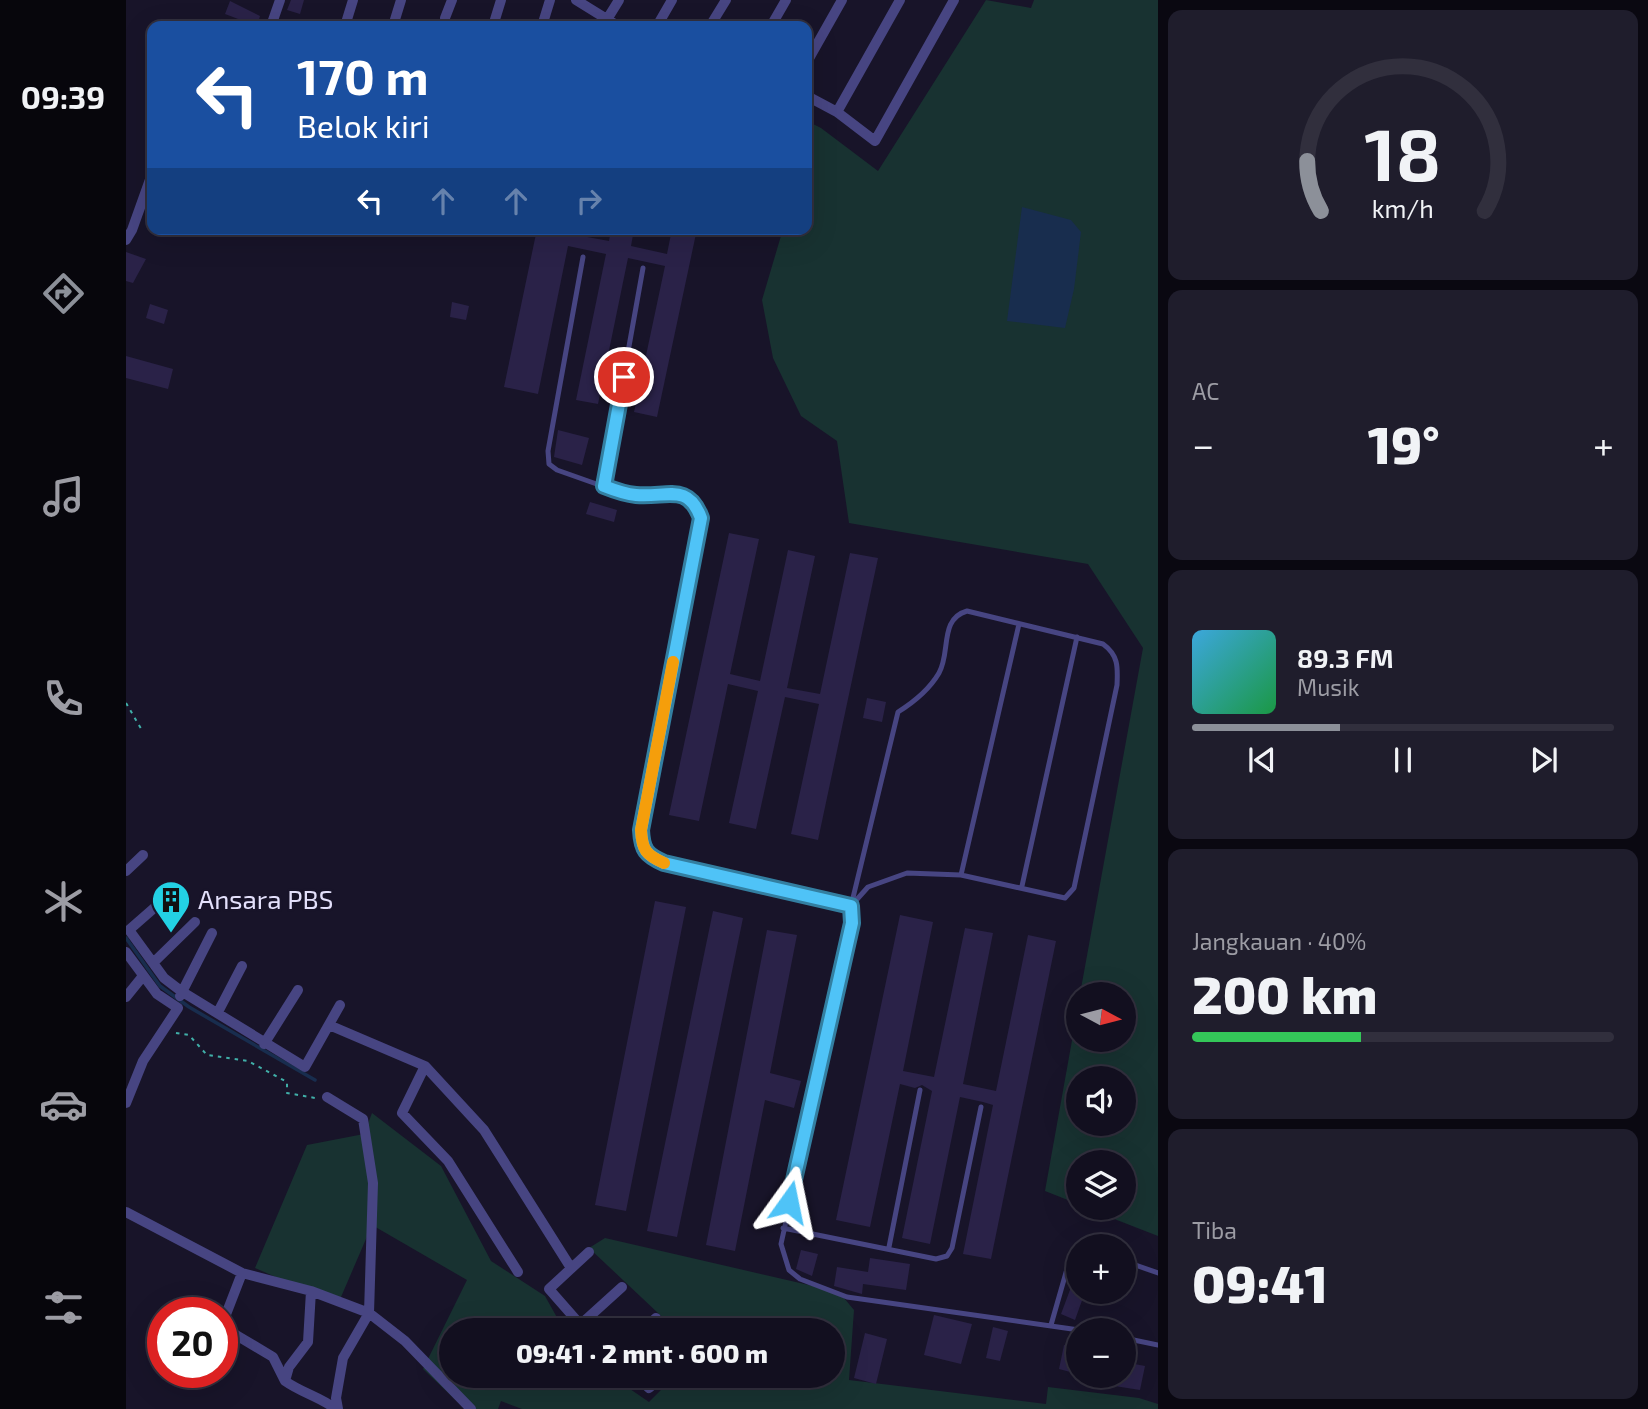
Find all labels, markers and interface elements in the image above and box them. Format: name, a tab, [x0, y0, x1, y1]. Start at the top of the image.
text: 170 m	[297, 46, 429, 105]
icon: left	[182, 49, 273, 140]
text: 09:39	[21, 77, 105, 115]
text: Belok kiri	[297, 106, 430, 144]
text: 18	[1365, 108, 1441, 196]
icon: left	[351, 182, 389, 220]
icon: ahead	[424, 182, 462, 220]
icon: ahead	[497, 182, 535, 220]
icon: right	[570, 182, 608, 220]
text: km/h	[1372, 193, 1434, 223]
icon: directions	[39, 269, 88, 318]
pin	[594, 347, 654, 407]
icon: arrive	[605, 358, 643, 396]
text: AC	[1192, 377, 1219, 405]
text: 19°	[1368, 412, 1440, 474]
text: −	[1192, 421, 1214, 467]
text: +	[1593, 421, 1614, 467]
icon: music	[39, 472, 88, 521]
text: 89.3 FM	[1297, 642, 1394, 673]
text: Musik	[1297, 673, 1359, 701]
icon: phone	[39, 674, 88, 723]
icon: previous	[1243, 741, 1281, 779]
icon: pause	[1384, 741, 1422, 779]
icon: next	[1525, 741, 1563, 779]
icon: climate	[39, 877, 88, 926]
building icon: Ansara PBS	[150, 879, 192, 934]
place label: Ansara PBS	[198, 883, 333, 914]
text: Jangkauan · 40%	[1192, 927, 1366, 955]
text: 200 km	[1192, 962, 1377, 1024]
north arrow	[1066, 982, 1136, 1052]
map controls	[1066, 982, 1136, 1388]
button: sound	[1066, 1066, 1136, 1136]
icon: car	[39, 1080, 88, 1129]
button: layers	[1066, 1150, 1136, 1220]
position arrow	[752, 1165, 826, 1239]
text: Tiba	[1192, 1216, 1237, 1244]
button: +	[1066, 1234, 1136, 1304]
text: 09:41	[1192, 1251, 1328, 1313]
icon: filters	[39, 1283, 88, 1332]
speed limit sign: 20	[147, 1297, 238, 1388]
button: −	[1066, 1318, 1136, 1388]
text: 09:41 · 2 mnt · 600 m	[516, 1337, 768, 1368]

